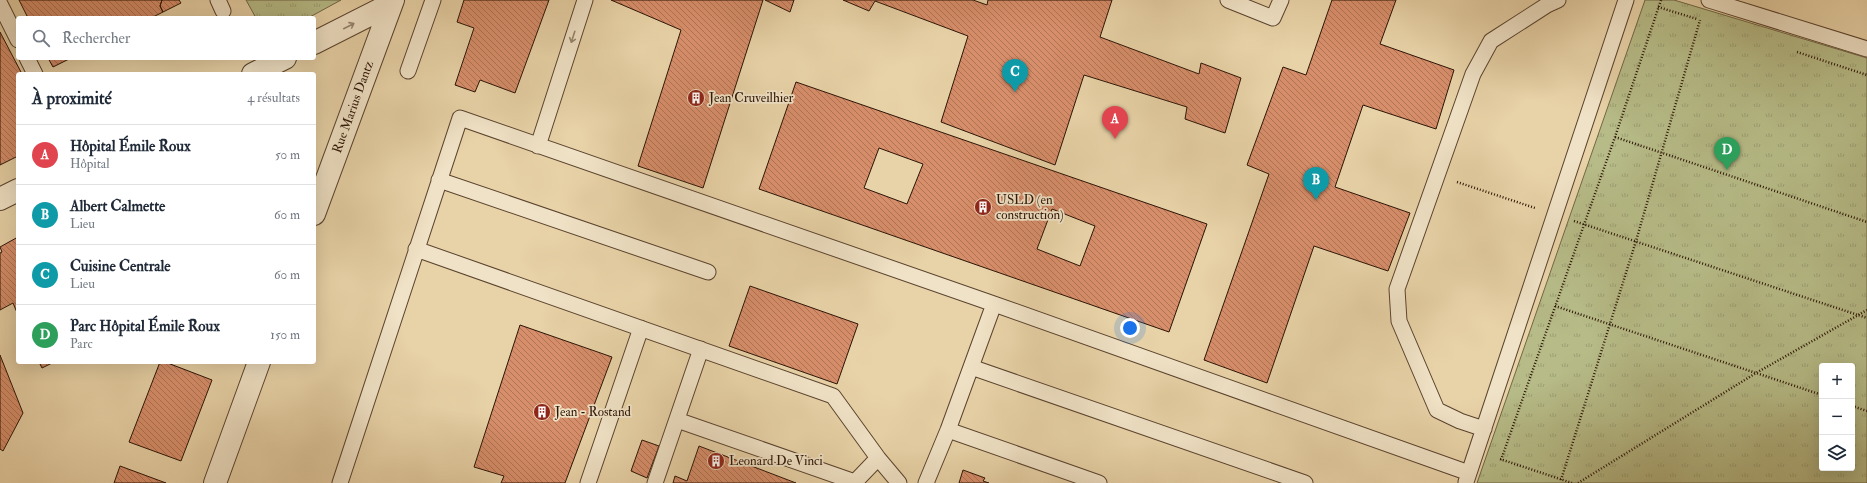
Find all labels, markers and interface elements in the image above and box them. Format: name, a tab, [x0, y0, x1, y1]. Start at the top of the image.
search box	[16, 16, 316, 60]
one-way arrow	[343, 22, 355, 29]
icon: search	[30, 27, 52, 49]
text: Rechercher	[62, 29, 130, 48]
one-way arrow	[569, 30, 576, 43]
street label: Rue Marius Dantz	[329, 58, 377, 155]
pin: C	[1002, 59, 1028, 92]
text: À proximité	[32, 88, 112, 109]
building icon: Jean Cruveilhier	[686, 88, 706, 108]
text: 4 résultats	[247, 90, 300, 106]
place label: Jean Cruveilhier	[708, 90, 794, 106]
pin: A	[1102, 106, 1128, 139]
text: Hôpital Émile Roux	[70, 137, 191, 156]
pin: D	[1714, 137, 1740, 170]
text: A	[41, 147, 49, 163]
text: 50 m	[275, 147, 300, 163]
text: Hôpital	[70, 156, 110, 172]
pin: B	[1303, 167, 1329, 200]
place label: USLD (en construction)	[996, 192, 1064, 223]
text: Albert Calmette	[70, 197, 165, 216]
building icon: USLD (en construction)	[973, 197, 993, 217]
text: B	[41, 207, 49, 223]
text: 60 m	[274, 207, 300, 223]
text: Lieu	[70, 216, 95, 232]
text: Cuisine Centrale	[70, 257, 170, 276]
text: C	[40, 267, 50, 283]
text: 60 m	[274, 267, 300, 283]
text: Lieu	[70, 276, 95, 292]
text: Parc Hôpital Émile Roux	[70, 317, 220, 336]
your location	[1120, 318, 1140, 338]
text: D	[40, 327, 50, 343]
text: 150 m	[270, 327, 300, 343]
text: Parc	[70, 336, 93, 352]
map controls	[1819, 363, 1855, 471]
button: +	[1819, 363, 1855, 399]
button: −	[1819, 399, 1855, 435]
building icon: Jean - Rostand	[532, 402, 552, 422]
place label: Jean - Rostand	[554, 404, 632, 420]
button: layers	[1819, 435, 1855, 471]
building icon: Leonard De Vinci	[706, 451, 726, 471]
place label: Leonard De Vinci	[729, 453, 823, 469]

